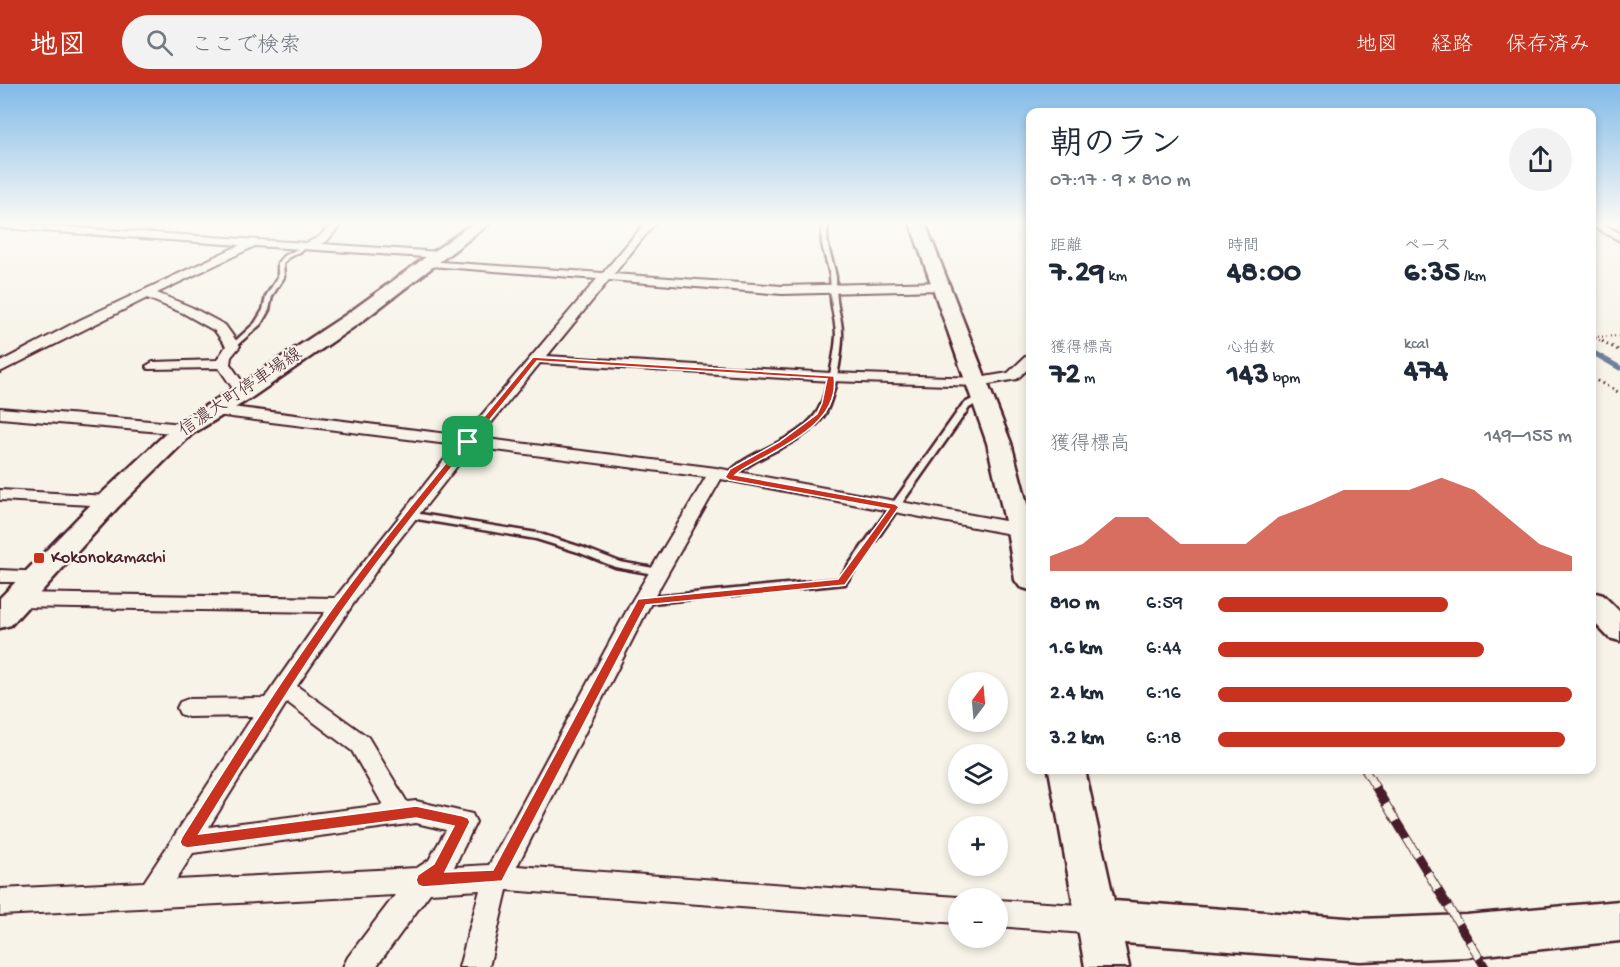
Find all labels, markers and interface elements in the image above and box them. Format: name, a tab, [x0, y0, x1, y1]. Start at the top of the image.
search box	[122, 15, 542, 69]
icon: search	[143, 26, 176, 59]
text: 地図	[30, 31, 86, 64]
text: ここで検索	[191, 34, 301, 60]
text: 地図	[1356, 34, 1398, 59]
text: 経路	[1431, 34, 1473, 59]
text: 保存済み	[1506, 34, 1590, 59]
text: 朝のラン	[1050, 128, 1182, 166]
button: share	[1509, 128, 1572, 191]
text: 07:17 · 9 × 810 m	[1050, 170, 1191, 193]
text: 距離	[1050, 238, 1082, 257]
text: 時間	[1227, 238, 1259, 257]
text: ペース	[1404, 238, 1451, 257]
text: 7.29	[1050, 257, 1105, 292]
text: 48:00	[1227, 257, 1301, 292]
text: 6:35	[1404, 257, 1460, 292]
text: km	[1105, 268, 1127, 287]
text: /km	[1460, 268, 1486, 287]
text: kcal	[1404, 336, 1429, 355]
text: 獲得標高	[1050, 340, 1114, 359]
text: 心拍数	[1227, 340, 1275, 359]
street label: 信濃大町停車場線	[175, 343, 307, 442]
text: 474	[1404, 355, 1448, 390]
text: 72	[1050, 359, 1080, 394]
text: 143	[1227, 359, 1269, 394]
text: m	[1080, 370, 1095, 389]
text: bpm	[1269, 370, 1300, 389]
pin	[442, 416, 493, 467]
icon: arrive	[451, 425, 484, 458]
text: 149–155 m	[1484, 426, 1572, 449]
text: 獲得標高	[1050, 434, 1130, 457]
place label: Kokonokamachi	[51, 548, 166, 569]
marker: Kokonokamachi	[32, 551, 46, 565]
text: 810 m	[1050, 593, 1099, 616]
text: 6:59	[1146, 593, 1183, 616]
text: 1.6 km	[1050, 638, 1102, 661]
text: 6:44	[1146, 638, 1181, 661]
north arrow	[948, 672, 1008, 732]
map controls	[948, 672, 1008, 948]
text: 2.4 km	[1050, 683, 1103, 706]
text: 6:16	[1146, 683, 1181, 706]
text: 3.2 km	[1050, 728, 1104, 751]
text: 6:18	[1146, 728, 1181, 751]
button: layers	[948, 744, 1008, 804]
button: +	[948, 816, 1008, 876]
button: −	[948, 888, 1008, 948]

